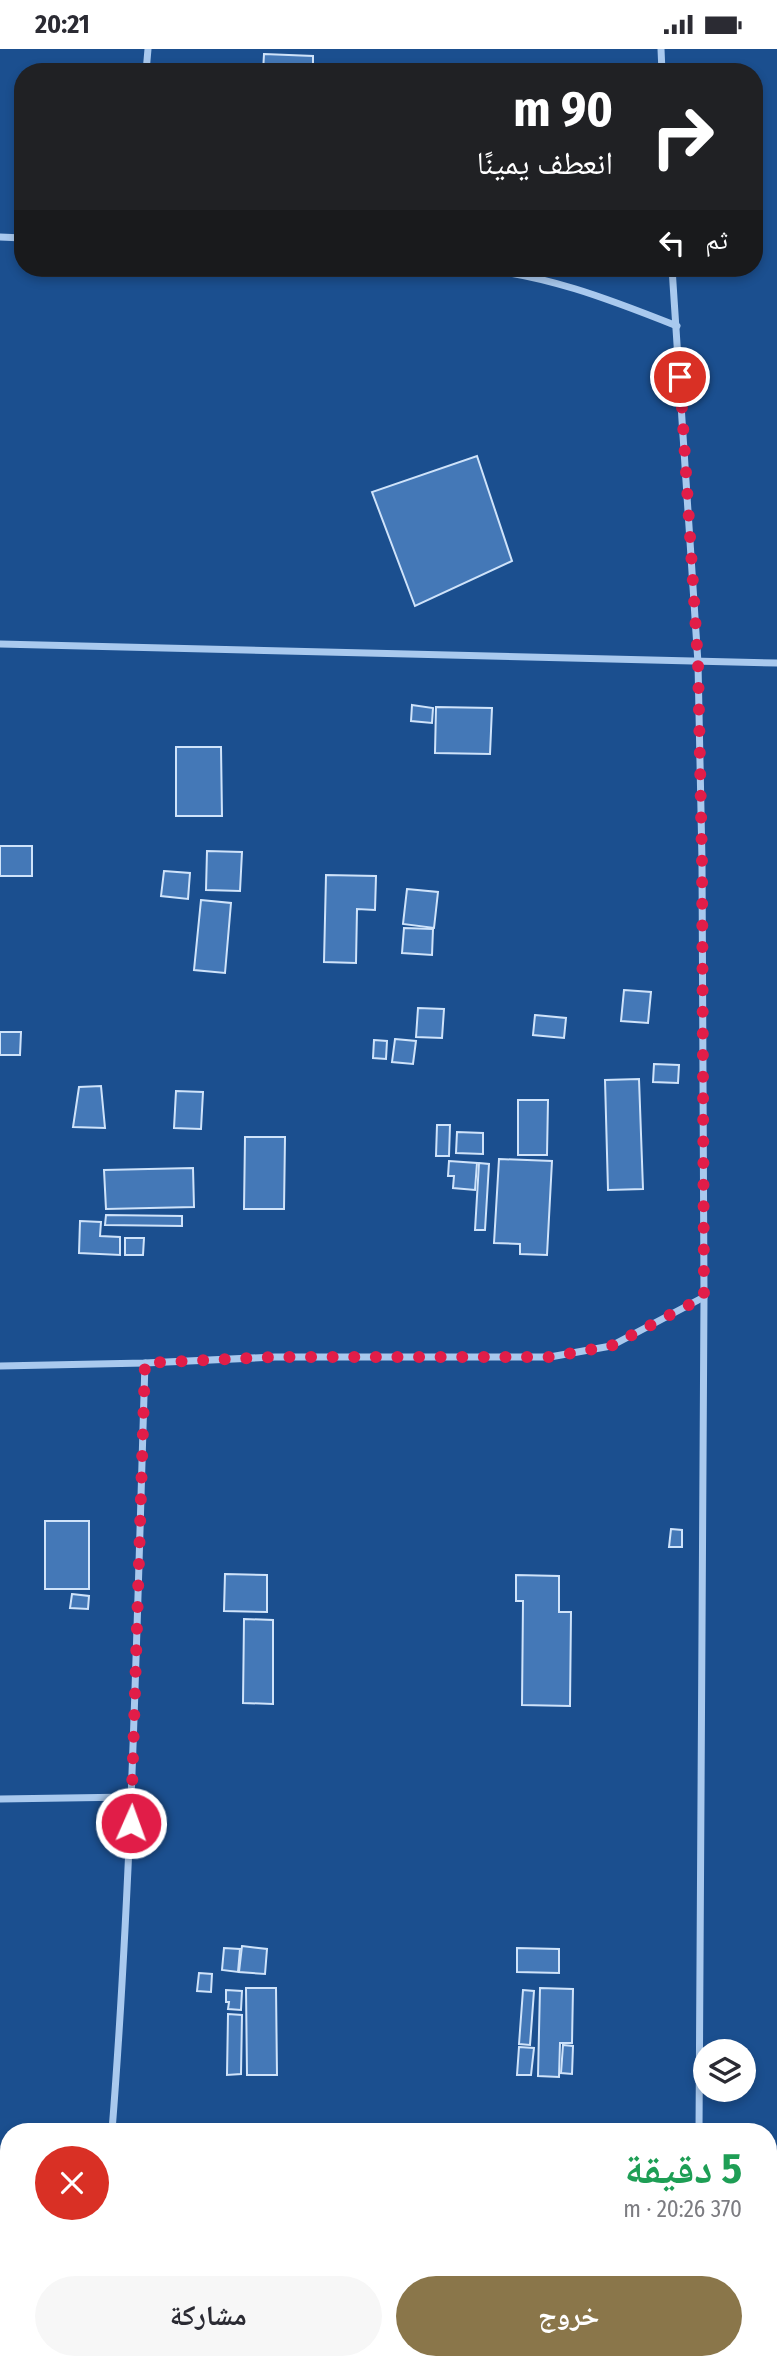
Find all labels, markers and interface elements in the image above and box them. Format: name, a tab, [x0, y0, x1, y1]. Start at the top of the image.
text: 20:21	[35, 9, 90, 40]
text: 90 m	[513, 80, 613, 139]
icon: right	[637, 91, 728, 182]
text: انعطف يمينًا	[476, 144, 613, 182]
icon: left	[653, 224, 691, 262]
text: ثم	[705, 225, 728, 256]
pin	[650, 347, 710, 407]
icon: arrive	[661, 358, 699, 396]
position arrow	[94, 1786, 168, 1860]
map controls	[693, 2039, 756, 2102]
button: layers	[693, 2039, 756, 2102]
text: 5 دقيقة	[624, 2144, 742, 2194]
button: close	[35, 2146, 109, 2220]
text: 370 m · 20:26	[623, 2195, 742, 2223]
button: مشاركة	[35, 2276, 382, 2356]
button: خروج	[396, 2276, 742, 2356]

